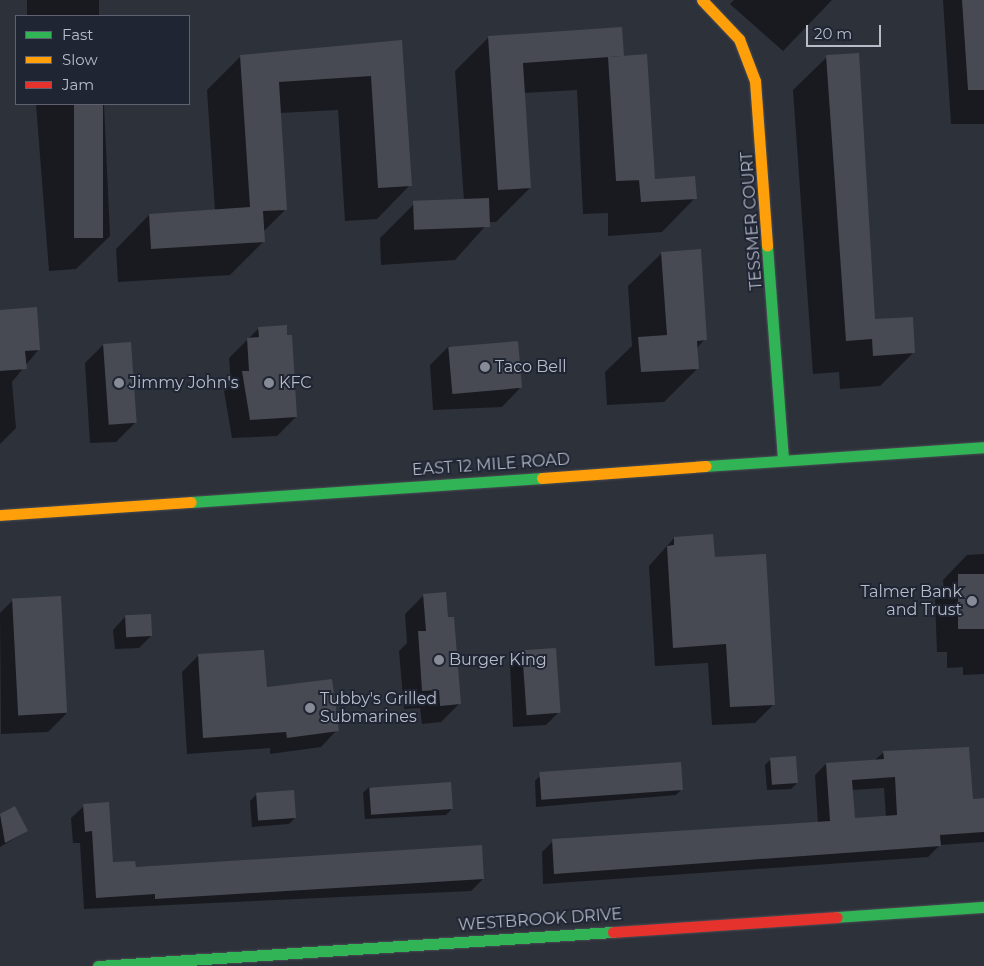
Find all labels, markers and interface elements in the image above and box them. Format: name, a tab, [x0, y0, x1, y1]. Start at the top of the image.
legend	[15, 15, 190, 105]
scale bar	[809, 15, 884, 47]
text: 20 m	[814, 24, 852, 43]
text: Fast	[62, 25, 93, 44]
text: Slow	[62, 50, 98, 69]
text: Jam	[62, 75, 94, 94]
street label: TESSMER COURT	[738, 151, 766, 291]
place label: Taco Bell	[495, 357, 567, 377]
marker: Taco Bell	[479, 361, 491, 373]
place label: Jimmy John's	[129, 373, 239, 393]
place label: KFC	[279, 373, 312, 393]
marker: Jimmy John's	[113, 377, 125, 389]
marker: KFC	[263, 377, 275, 389]
street label: EAST 12 MILE ROAD	[411, 450, 571, 480]
place label: Talmer Bank and Trust	[860, 582, 962, 620]
marker: Talmer Bank and Trust	[966, 595, 978, 607]
place label: Burger King	[449, 650, 547, 670]
marker: Burger King	[433, 654, 445, 666]
place label: Tubby's Grilled Submarines	[320, 689, 437, 727]
marker: Tubby's Grilled Submarines	[304, 702, 316, 714]
street label: WESTBROOK DRIVE	[457, 905, 623, 935]

